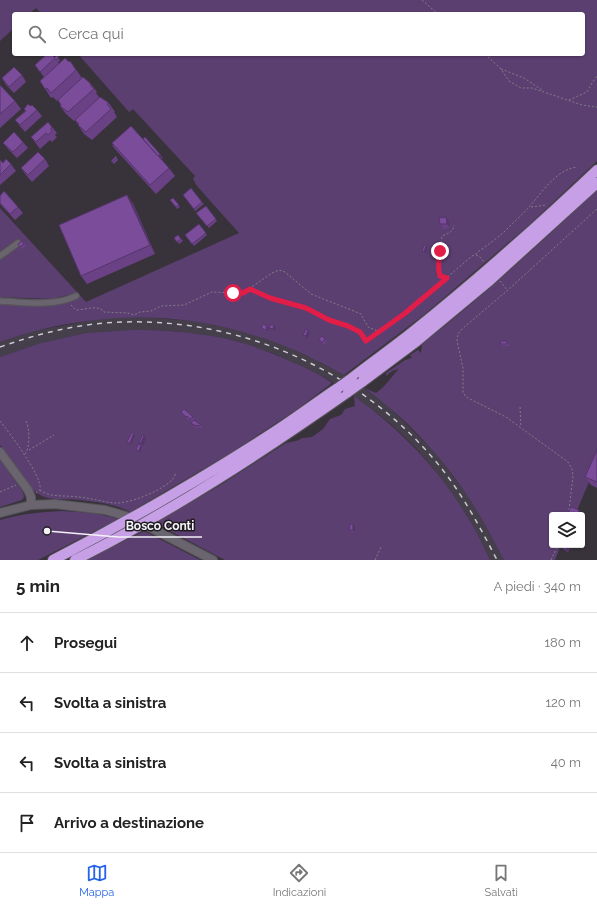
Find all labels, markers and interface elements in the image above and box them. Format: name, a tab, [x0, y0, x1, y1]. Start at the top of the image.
search box	[12, 12, 585, 56]
icon: search	[26, 23, 48, 45]
text: Cerca qui	[58, 25, 124, 43]
route end	[431, 242, 449, 260]
route start	[224, 284, 242, 302]
map controls	[549, 512, 585, 548]
button: layers	[549, 512, 585, 548]
callout: Bosco Conti	[118, 513, 202, 537]
text: Bosco Conti	[126, 519, 194, 533]
text: 5 min	[16, 576, 60, 596]
text: A piedi · 340 m	[494, 579, 581, 594]
icon: ahead	[16, 632, 38, 654]
text: Prosegui	[54, 634, 117, 652]
text: 180 m	[545, 635, 581, 650]
icon: left	[16, 692, 38, 714]
text: Svolta a sinistra	[54, 694, 166, 712]
text: 120 m	[545, 695, 581, 710]
icon: left	[16, 752, 38, 774]
text: Svolta a sinistra	[54, 754, 166, 772]
text: 40 m	[551, 755, 581, 770]
icon: arrive	[16, 812, 38, 834]
text: Arrivo a destinazione	[54, 814, 204, 832]
tab: Mappa	[79, 862, 114, 899]
tab: Indicazioni	[273, 862, 326, 899]
tab: Salvati	[485, 862, 518, 899]

